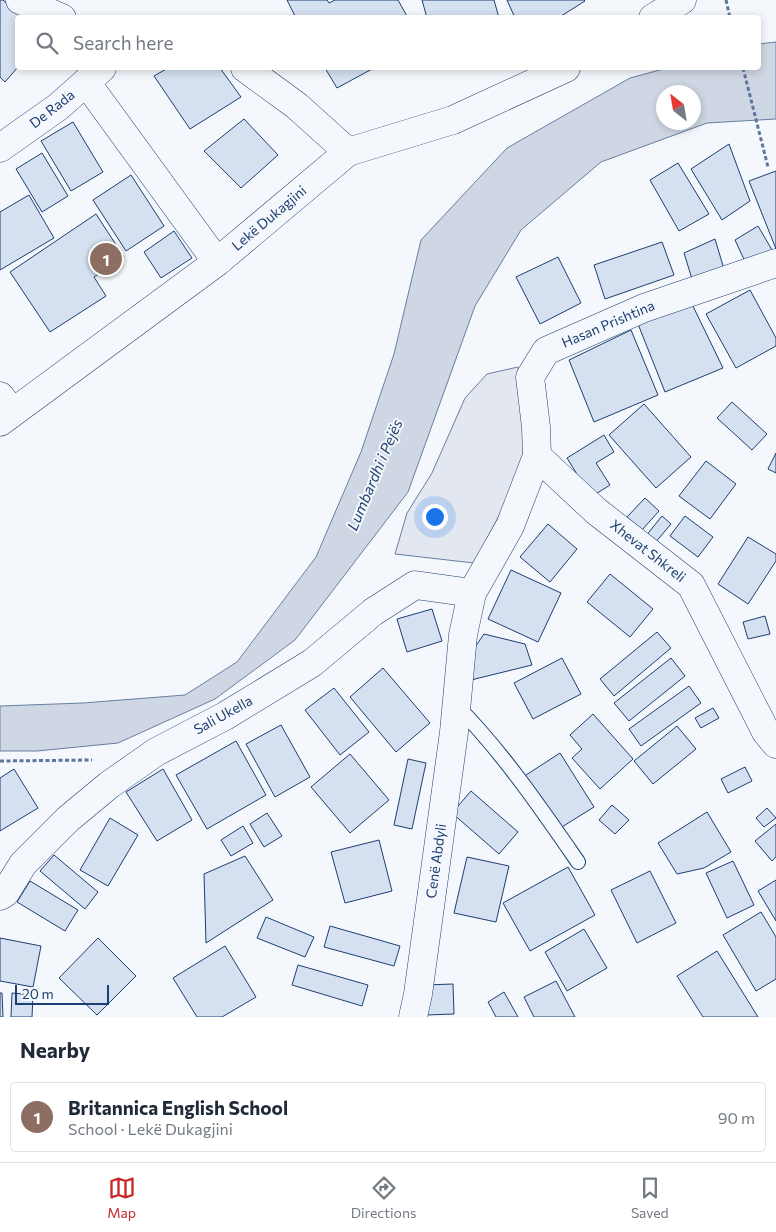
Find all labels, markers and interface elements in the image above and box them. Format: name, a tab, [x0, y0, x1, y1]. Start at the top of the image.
search box	[15, 15, 761, 70]
icon: search	[33, 29, 61, 57]
text: Search here	[73, 31, 173, 54]
north arrow	[656, 85, 701, 130]
street label: De Rada	[26, 86, 78, 131]
street label: Lekë Dukagjini	[228, 181, 309, 254]
pin: 1	[90, 240, 122, 278]
street label: Hasan Prishtina	[559, 296, 657, 351]
water label: Lumbardhi i Pejës	[343, 416, 406, 533]
your location	[422, 504, 448, 530]
street label: Xhevat Shkreli	[607, 516, 689, 585]
street label: Sali Ukella	[190, 691, 255, 738]
street label: Cenë Abdyli	[422, 822, 449, 899]
scale bar	[15, 982, 109, 1005]
text: 20 m	[22, 985, 54, 1002]
text: Nearby	[20, 1037, 90, 1062]
text: Britannica English School	[68, 1096, 288, 1119]
text: 1	[33, 1108, 41, 1127]
text: 90 m	[718, 1108, 755, 1127]
text: School · Lekë Dukagjini	[68, 1119, 233, 1138]
tab: Map	[107, 1174, 136, 1221]
tab: Directions	[351, 1174, 416, 1221]
tab: Saved	[631, 1174, 669, 1221]

